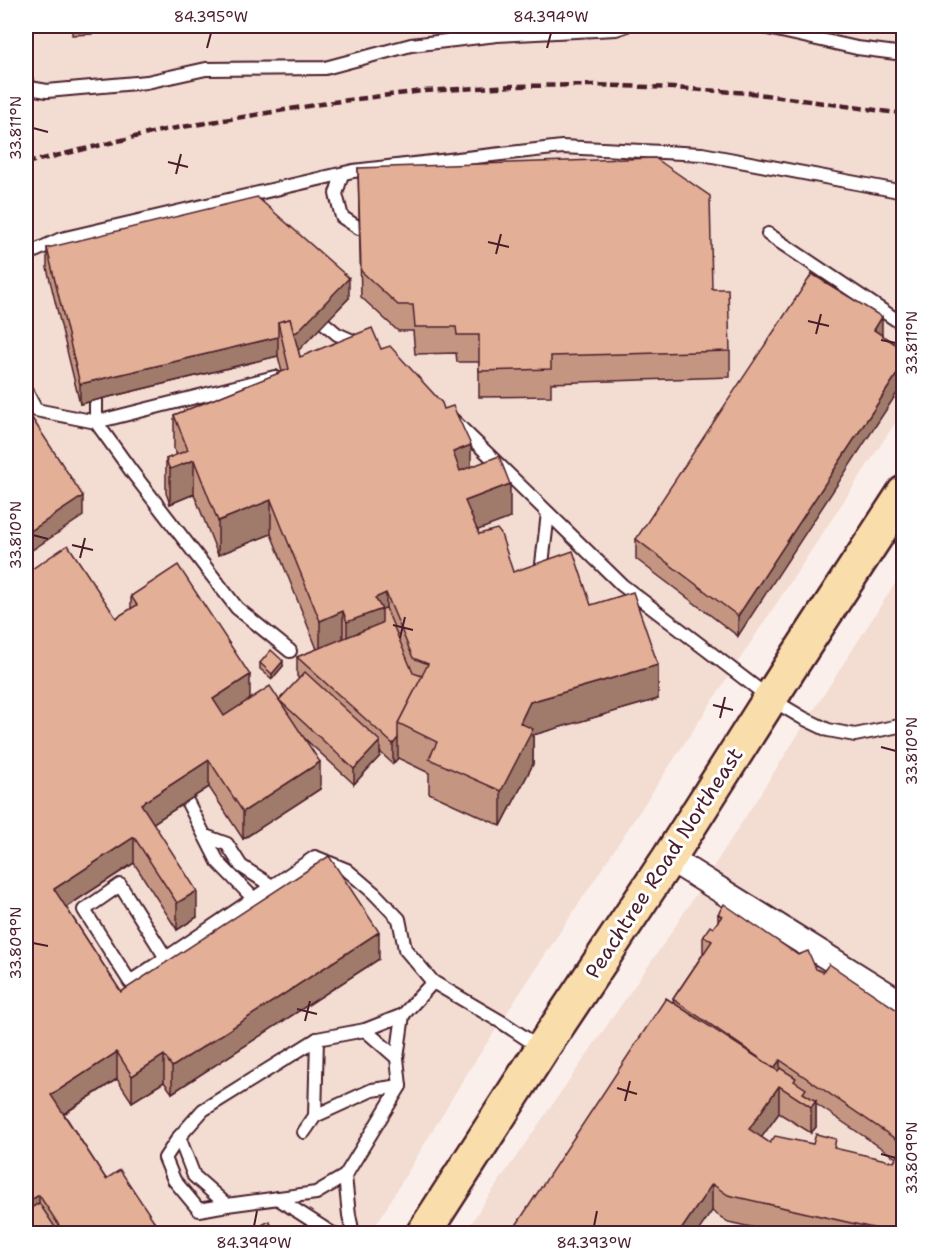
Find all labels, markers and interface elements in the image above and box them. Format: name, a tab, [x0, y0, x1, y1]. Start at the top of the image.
text: 84.395°W	[174, 7, 248, 27]
text: 84.394°W	[513, 7, 589, 27]
text: 33.811°N	[6, 96, 26, 160]
text: 33.811°N	[902, 311, 922, 375]
text: 33.810°N	[6, 501, 26, 569]
text: 33.810°N	[902, 717, 922, 785]
street label: Peachtree Road Northeast	[579, 742, 749, 984]
text: 33.809°N	[6, 906, 26, 980]
text: 33.809°N	[902, 1121, 922, 1195]
text: 84.394°W	[216, 1233, 292, 1253]
text: 84.393°W	[556, 1233, 632, 1253]

